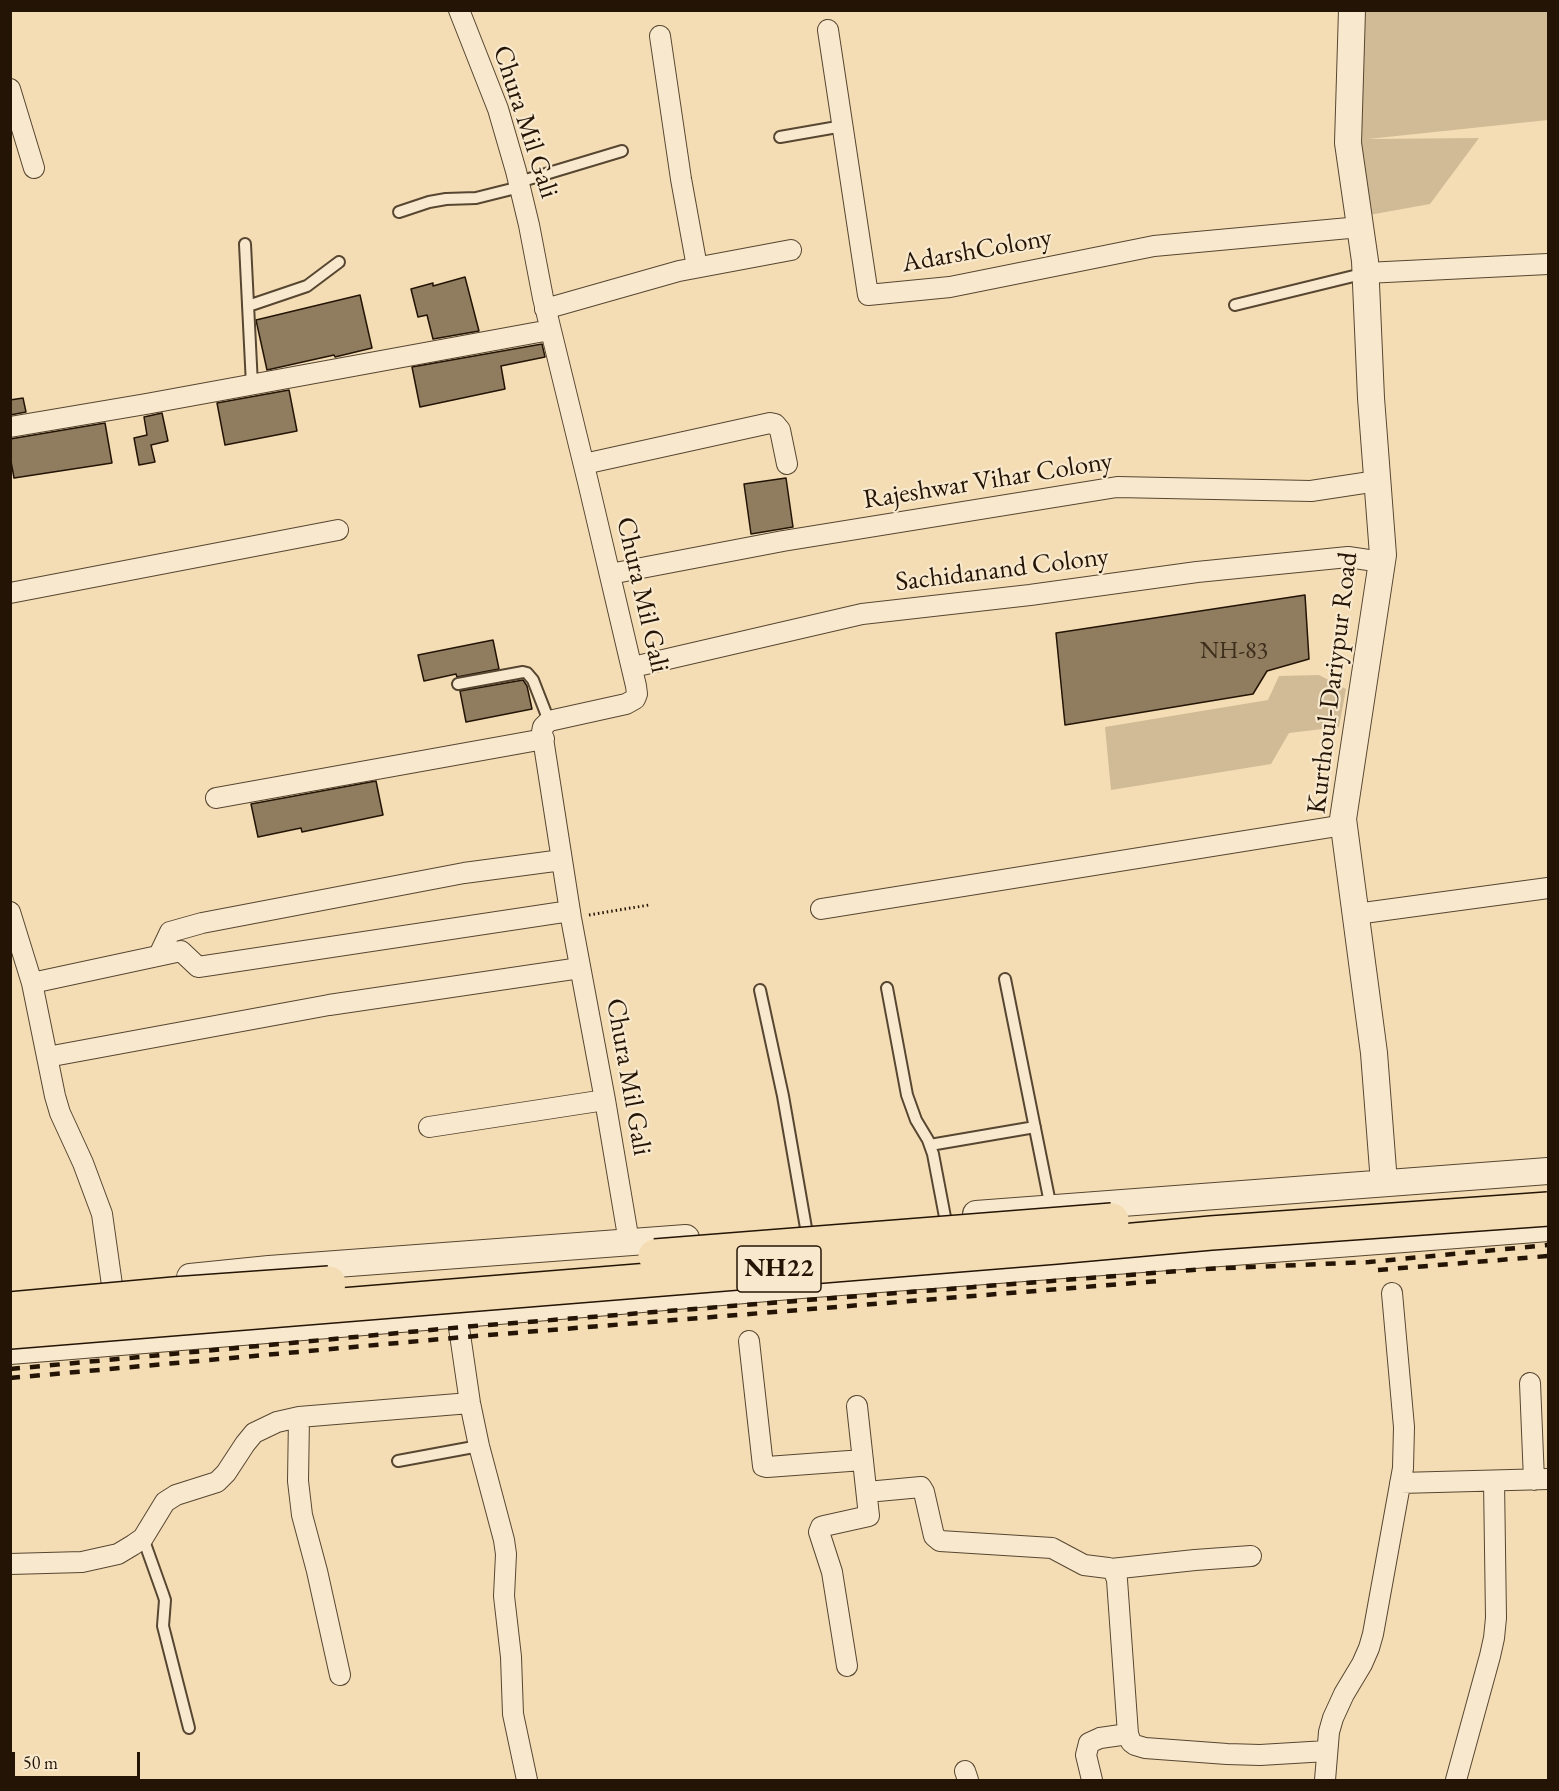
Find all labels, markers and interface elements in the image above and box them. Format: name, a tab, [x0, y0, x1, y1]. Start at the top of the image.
street label: Chura Mil Gali	[485, 41, 565, 203]
street label: AdarshColony	[899, 222, 1055, 280]
street label: Rajeshwar Vihar Colony	[861, 445, 1115, 517]
street label: Chura Mil Gali	[608, 514, 676, 676]
street label: Sachidanand Colony	[894, 541, 1110, 599]
street label: Kurthoul-Dariypur Road	[1301, 550, 1365, 816]
house number: NH-83	[1200, 637, 1268, 665]
street label: Chura Mil Gali	[598, 996, 658, 1158]
road number: NH22	[737, 1246, 821, 1292]
scale bar	[15, 1740, 142, 1778]
text: 50 m	[23, 1751, 58, 1774]

